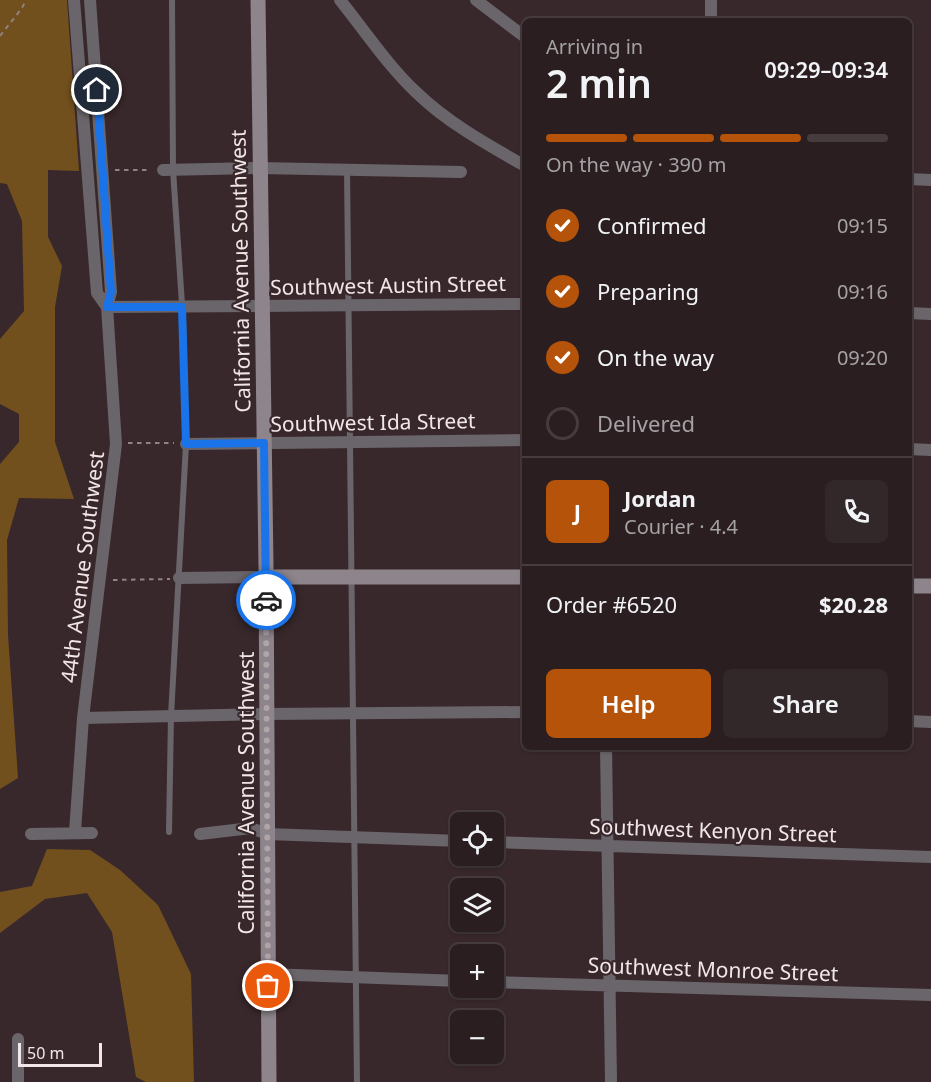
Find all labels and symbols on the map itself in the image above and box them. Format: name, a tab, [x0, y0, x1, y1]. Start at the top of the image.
pin	[71, 64, 122, 115]
street label: California Avenue Southwest	[224, 129, 256, 413]
street label: Southwest Austin Street	[270, 269, 507, 301]
street label: Southwest Ida Street	[270, 406, 476, 438]
street label: 44th Avenue Southwest	[54, 449, 110, 684]
courier	[236, 570, 296, 630]
street label: California Avenue Southwest	[232, 651, 260, 935]
street label: Southwest Kenyon Street	[589, 812, 838, 848]
street label: Southwest Monroe Street	[587, 951, 839, 987]
pin	[242, 960, 293, 1011]
scale bar	[18, 1040, 102, 1068]

